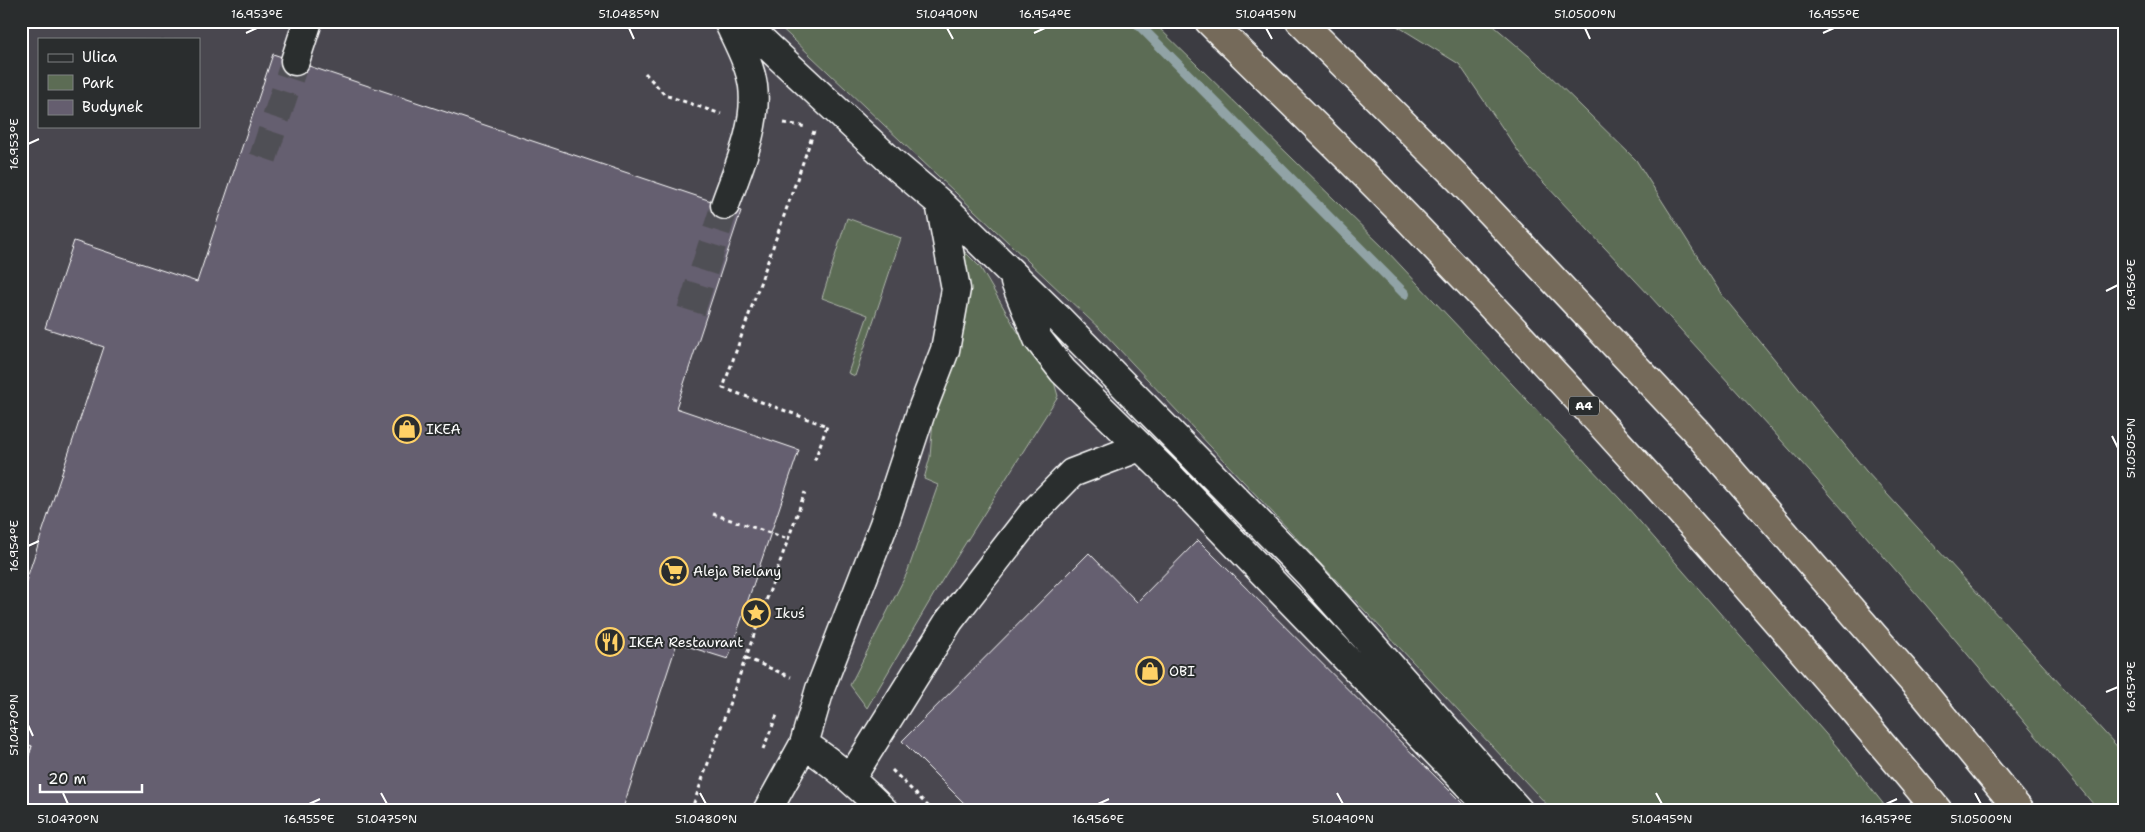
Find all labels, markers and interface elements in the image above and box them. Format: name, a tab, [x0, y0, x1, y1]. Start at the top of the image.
text: 16.953°E	[231, 6, 283, 22]
text: 51.0485°N	[598, 6, 660, 22]
text: 51.0490°N	[916, 6, 978, 22]
text: 16.954°E	[1019, 6, 1071, 22]
text: 51.0495°N	[1236, 6, 1296, 22]
text: 51.0500°N	[1554, 6, 1616, 22]
text: 16.955°E	[1809, 6, 1859, 22]
legend	[38, 38, 200, 128]
text: Ulica	[82, 47, 118, 67]
text: Park	[82, 73, 114, 93]
text: Budynek	[82, 97, 143, 117]
text: 16.953°E	[6, 118, 22, 170]
text: 16.956°E	[2123, 259, 2139, 311]
road number: A4	[1569, 396, 1599, 416]
shop icon: IKEA	[392, 414, 422, 444]
text: 51.0505°N	[2123, 418, 2139, 478]
place label: IKEA	[426, 420, 461, 438]
text: 16.954°E	[6, 520, 22, 572]
supermarket icon: Aleja Bielany	[659, 556, 689, 586]
place label: Aleja Bielany	[693, 562, 781, 580]
place icon: Ikuś	[741, 598, 771, 628]
place label: Ikuś	[775, 604, 805, 622]
restaurant icon: IKEA Restaurant	[595, 627, 625, 657]
place label: IKEA Restaurant	[629, 633, 743, 651]
shop icon: OBI	[1135, 656, 1165, 686]
text: 16.957°E	[2123, 661, 2139, 713]
place label: OBI	[1169, 662, 1195, 680]
text: 51.0470°N	[6, 694, 22, 756]
scale bar	[40, 762, 142, 794]
text: 20 m	[48, 769, 87, 789]
text: 51.0470°N	[37, 811, 99, 827]
text: 16.955°E	[284, 811, 334, 827]
text: 51.0475°N	[357, 811, 417, 827]
text: 51.0480°N	[675, 811, 737, 827]
text: 16.956°E	[1072, 811, 1124, 827]
text: 51.0490°N	[1312, 811, 1374, 827]
text: 51.0495°N	[1632, 811, 1692, 827]
text: 16.957°E	[1860, 811, 1912, 827]
text: 51.0500°N	[1950, 811, 2012, 827]

